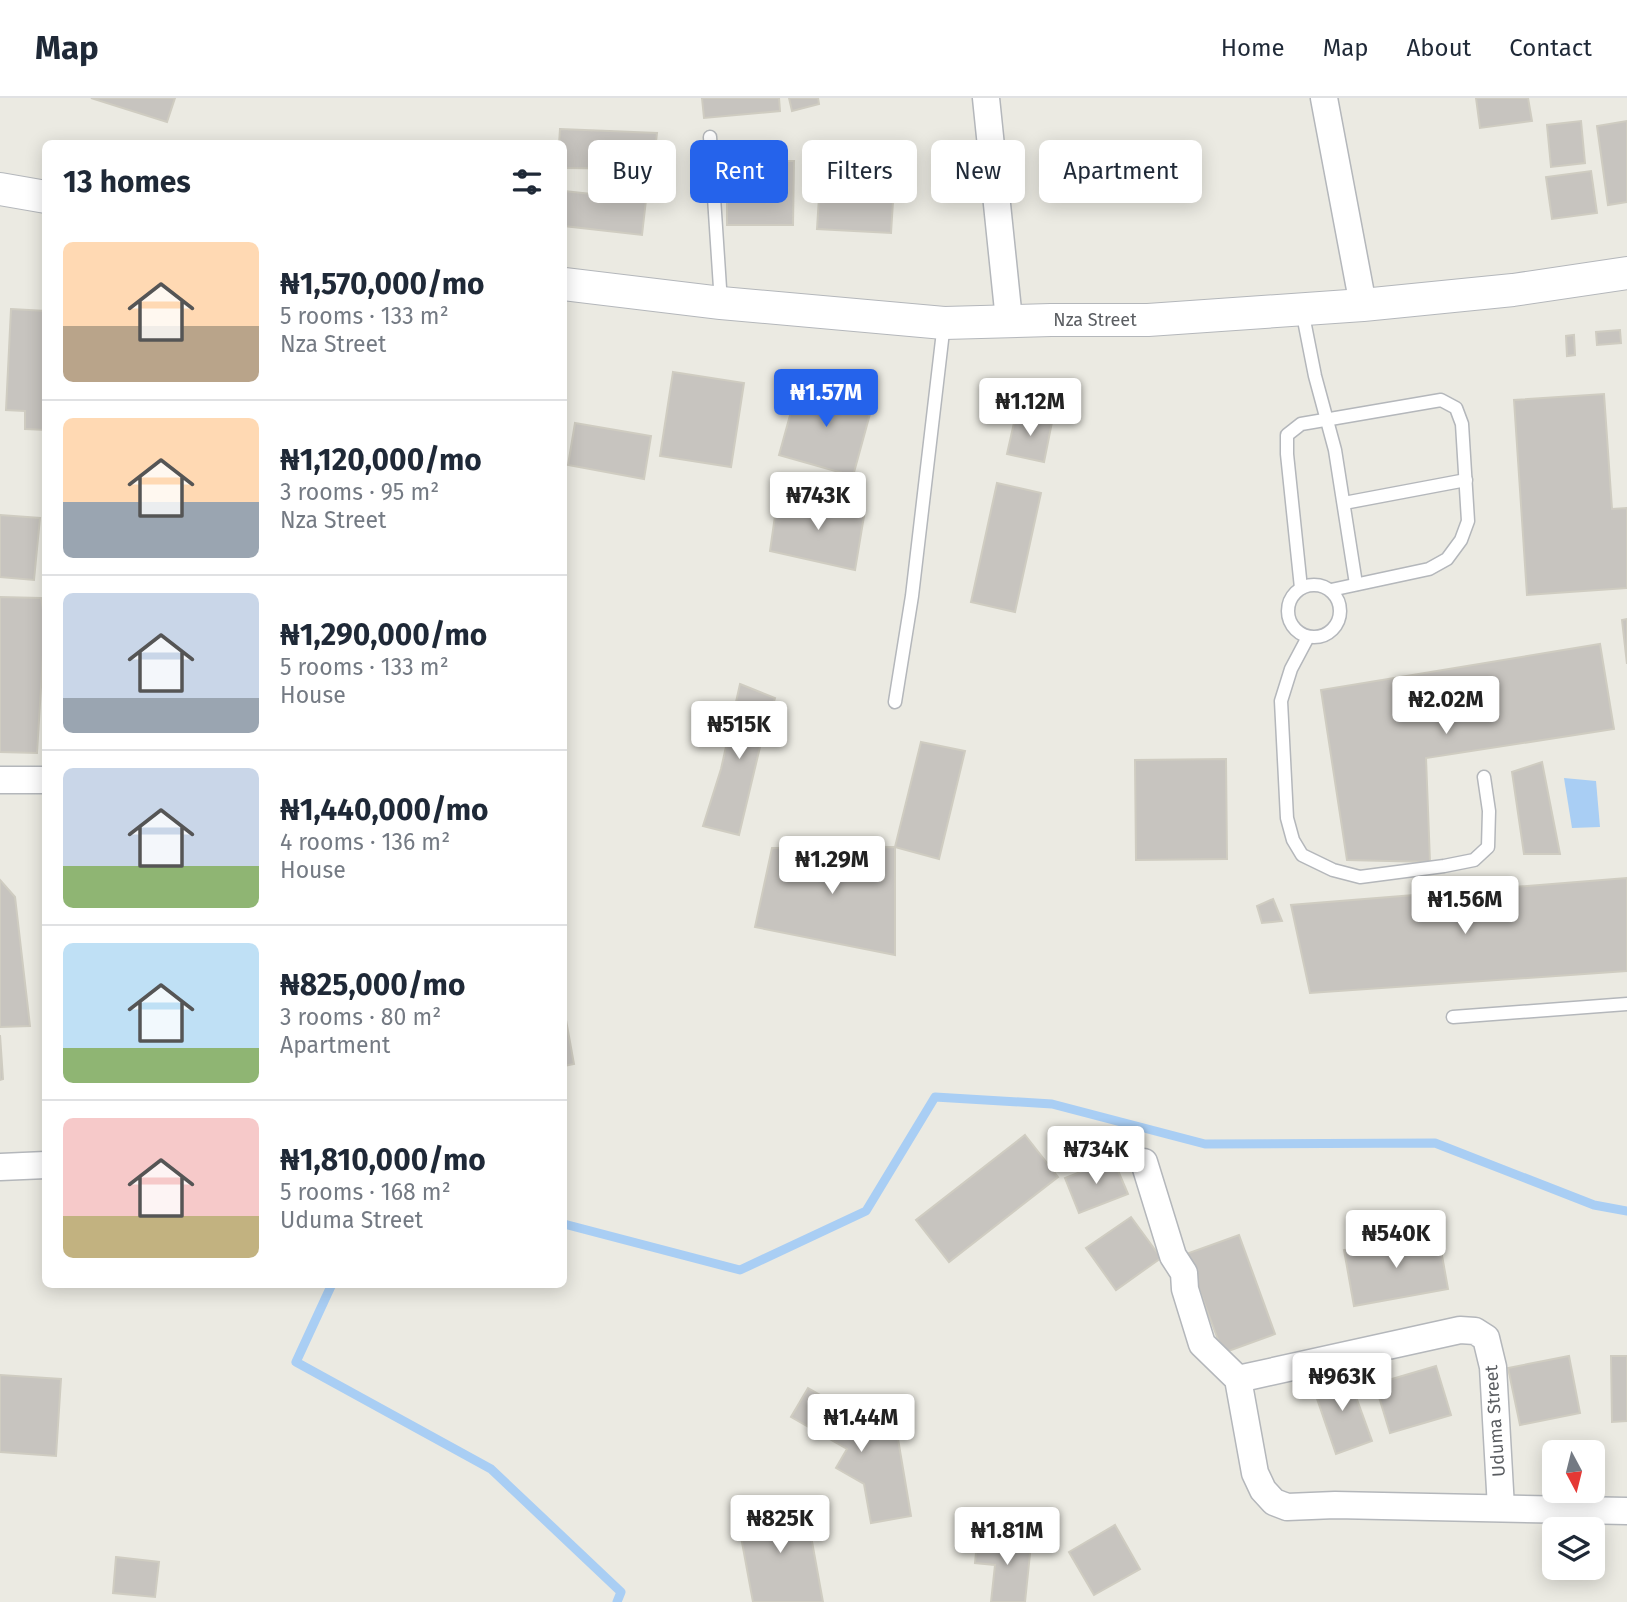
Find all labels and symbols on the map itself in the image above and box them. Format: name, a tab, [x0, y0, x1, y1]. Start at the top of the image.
street label: Nza Street	[1053, 309, 1137, 331]
pin: ₦1.57M	[769, 370, 883, 429]
pin: ₦1.12M	[973, 378, 1087, 438]
pin: ₦743K	[769, 472, 867, 532]
pin: ₦2.02M	[1389, 676, 1503, 736]
pin: ₦515K	[690, 702, 788, 761]
pin: ₦1.29M	[775, 836, 889, 896]
pin: ₦1.56M	[1408, 876, 1522, 936]
pin: ₦734K	[1047, 1126, 1145, 1186]
pin: ₦540K	[1347, 1210, 1445, 1270]
pin: ₦963K	[1293, 1354, 1391, 1413]
street label: Uduma Street	[1480, 1364, 1510, 1478]
pin: ₦1.44M	[804, 1394, 918, 1454]
north arrow	[1542, 1440, 1605, 1503]
pin: ₦825K	[731, 1496, 829, 1555]
pin: ₦1.81M	[950, 1508, 1064, 1567]

